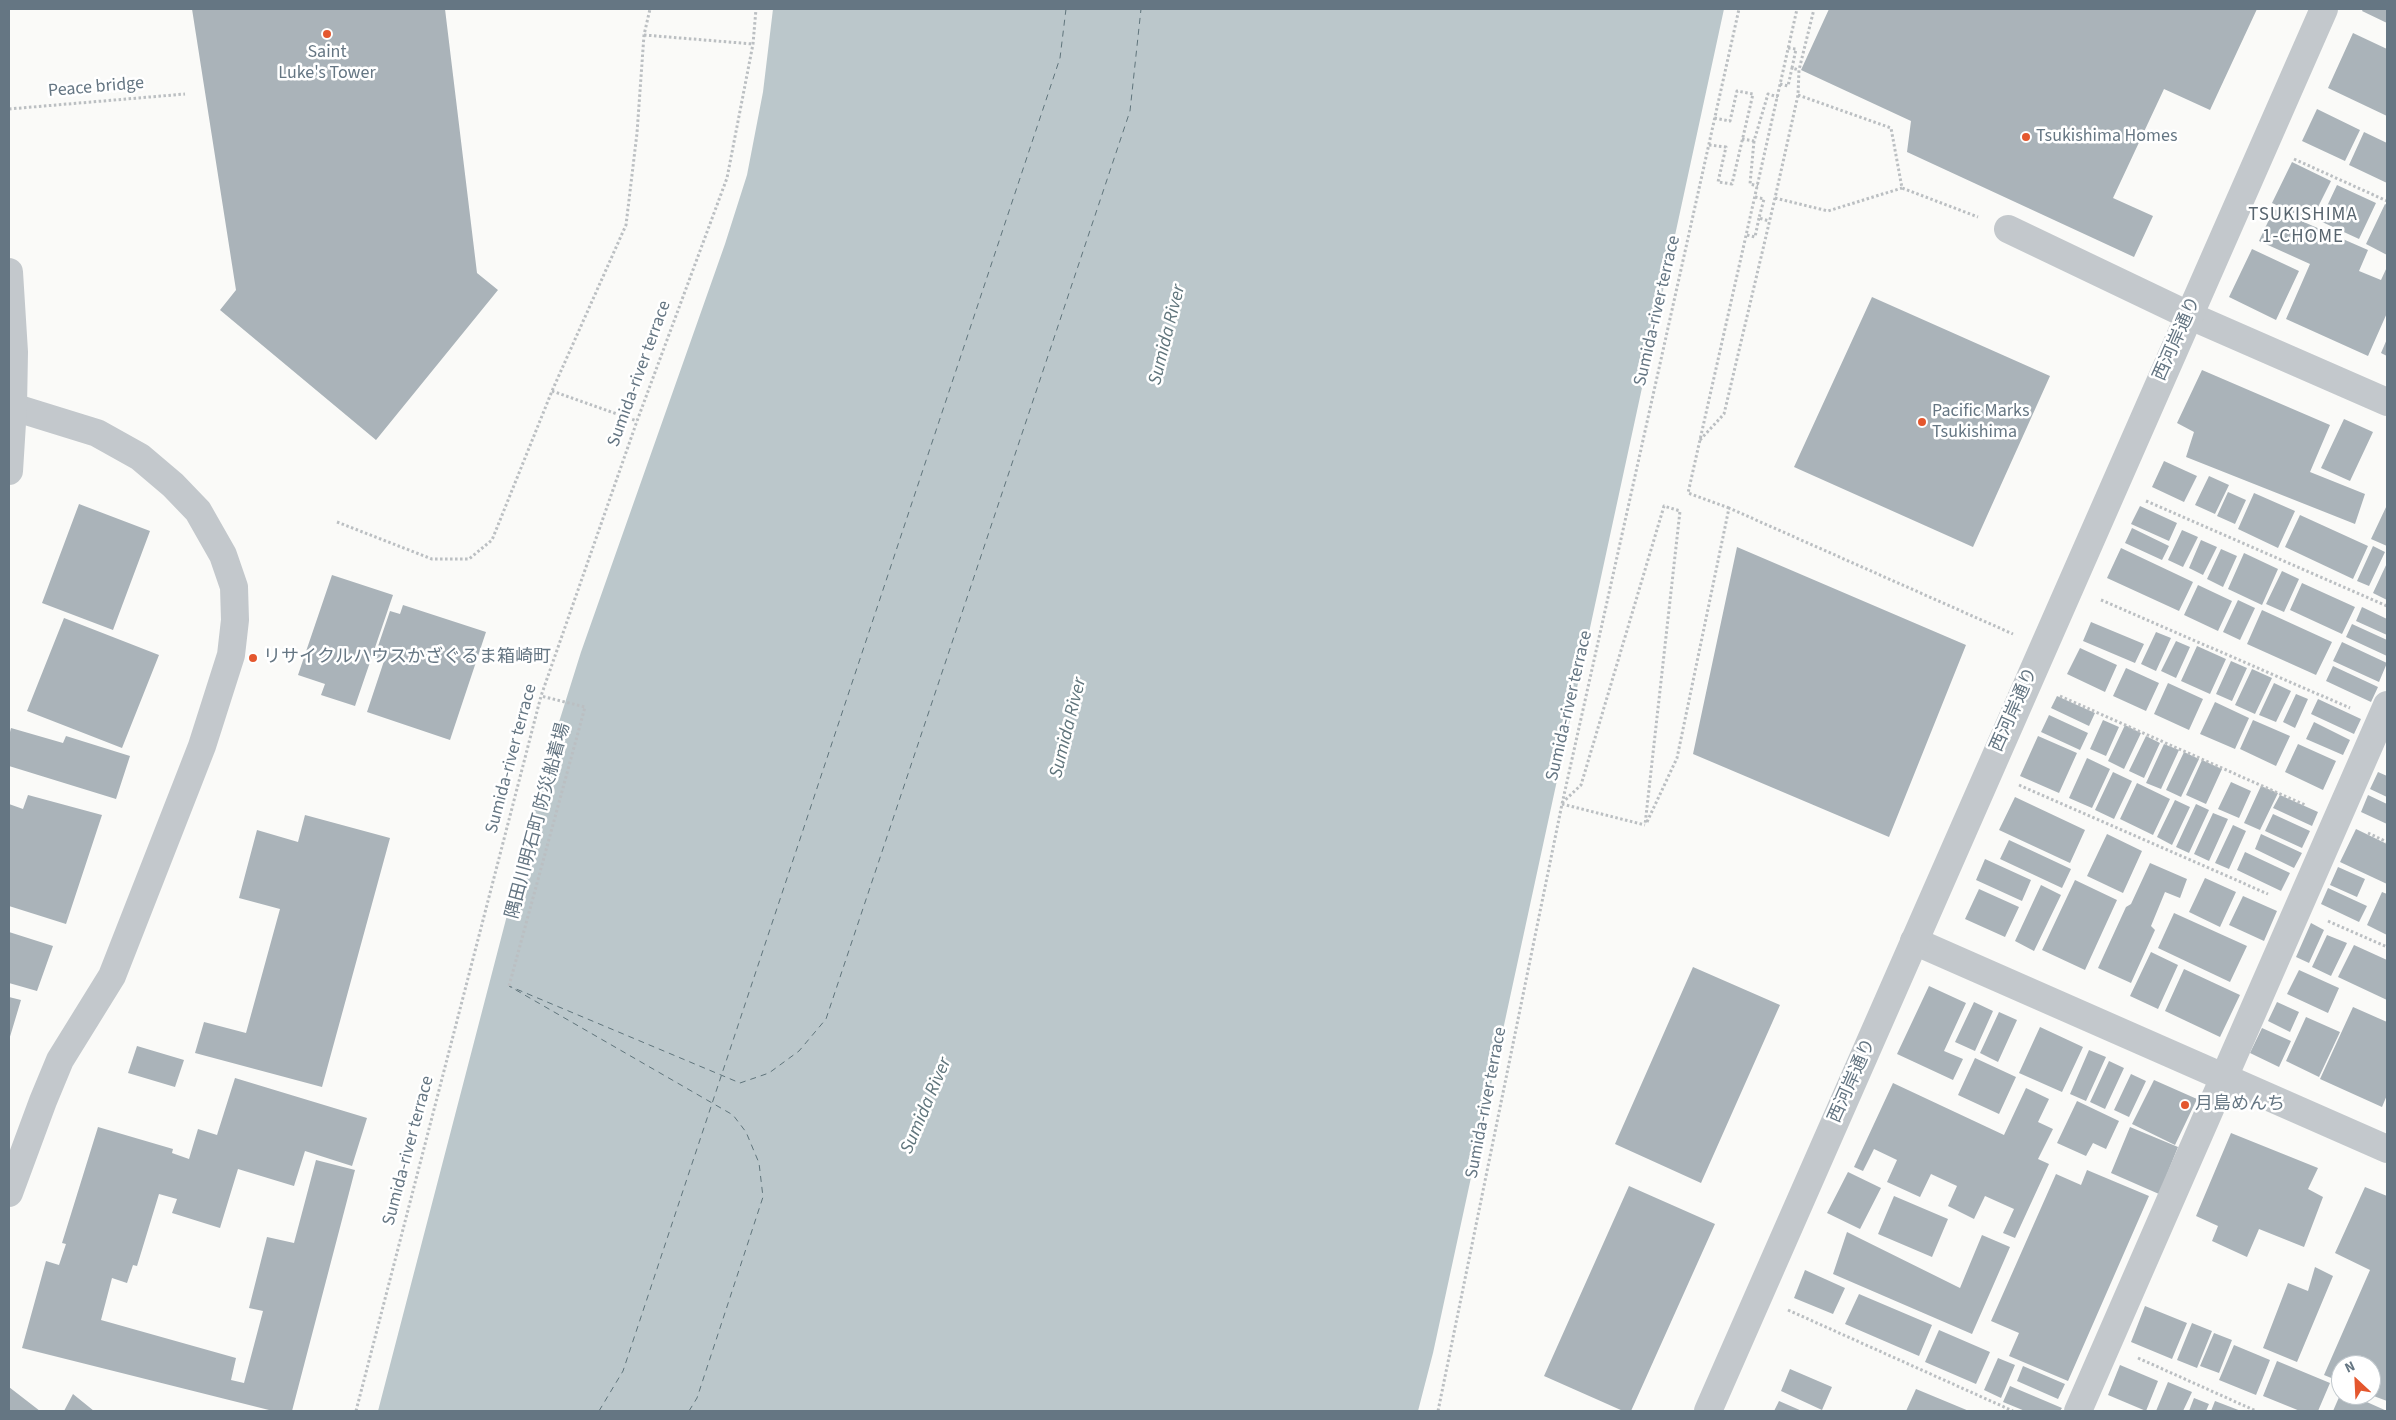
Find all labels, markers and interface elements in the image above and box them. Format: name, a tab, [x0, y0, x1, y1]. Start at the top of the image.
marker: Saint Luke's Tower	[321, 28, 333, 40]
place label: Saint Luke's Tower	[278, 42, 376, 84]
street label: Peace bridge	[47, 73, 145, 103]
place label: Tsukishima Homes	[2036, 126, 2178, 148]
marker: Tsukishima Homes	[2020, 131, 2032, 143]
district label: TSUKISHIMA 1-CHOME	[2247, 205, 2359, 249]
street label: Sumida-river terrace	[1630, 234, 1686, 388]
water label: Sumida River	[1145, 283, 1191, 387]
street label: 西河岸通り	[2150, 293, 2206, 385]
street label: Sumida-river terrace	[604, 298, 676, 450]
place label: Pacific Marks Tsukishima	[1932, 401, 2029, 444]
marker: Pacific Marks Tsukishima	[1916, 416, 1928, 428]
street label: Sumida-river terrace	[1542, 629, 1598, 783]
place label: リサイクルハウスかざぐるま箱崎町	[263, 647, 551, 669]
marker: リサイクルハウスかざぐるま箱崎町	[247, 652, 259, 664]
street label: 西河岸通り	[1987, 664, 2043, 756]
water label: Sumida River	[1046, 676, 1092, 780]
street label: Sumida-river terrace	[482, 682, 542, 836]
street label: 隅田川明石町 防災船着場	[502, 721, 576, 921]
street label: Sumida-river terrace	[1462, 1025, 1512, 1181]
street label: 西河岸通り	[1825, 1035, 1881, 1127]
water label: Sumida River	[896, 1054, 958, 1158]
street label: Sumida-river terrace	[379, 1074, 439, 1228]
place label: 月島めんち	[2195, 1094, 2285, 1116]
marker: 月島めんち	[2179, 1099, 2191, 1111]
north arrow	[2331, 1355, 2381, 1405]
text: N	[2342, 1356, 2359, 1378]

